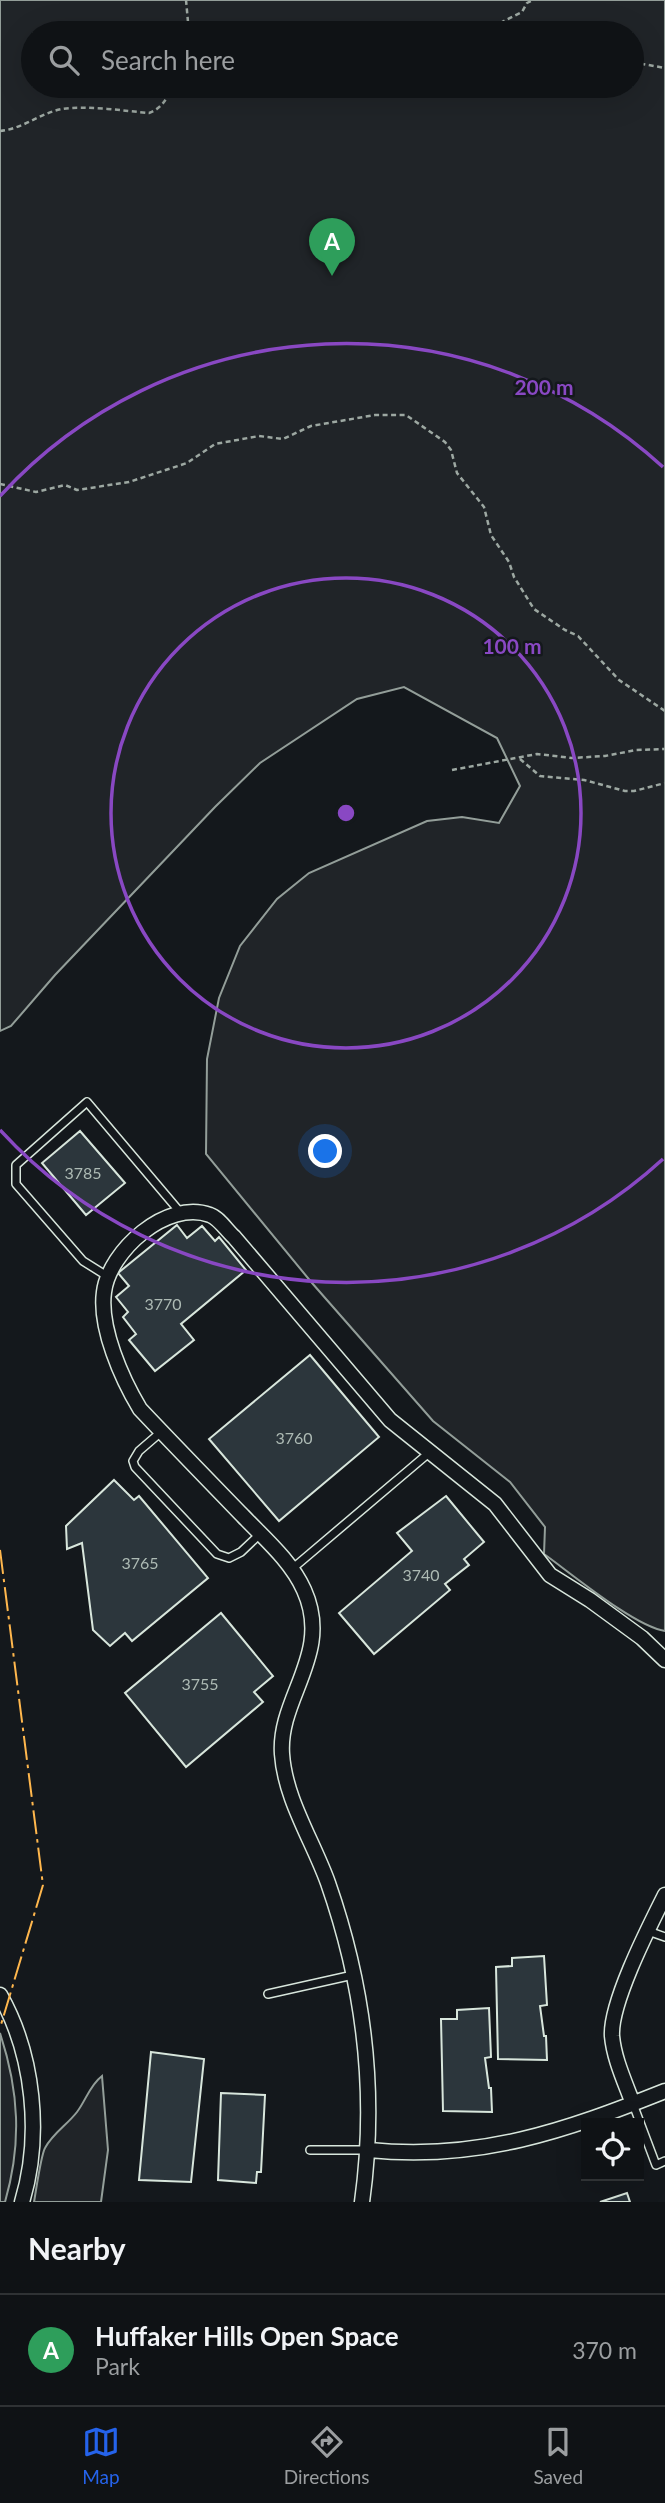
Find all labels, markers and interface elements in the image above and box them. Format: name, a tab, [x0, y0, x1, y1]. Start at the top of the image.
search box	[21, 21, 644, 98]
icon: search	[45, 41, 83, 79]
text: Search here	[101, 44, 235, 76]
pin: A	[309, 218, 355, 276]
text: 200 m	[514, 374, 574, 399]
text: 100 m	[482, 633, 542, 658]
centre of rings	[334, 801, 358, 825]
your location	[308, 1134, 342, 1168]
house number: 3785	[64, 1163, 102, 1182]
house number: 3770	[144, 1294, 182, 1313]
house number: 3760	[275, 1428, 313, 1447]
house number: 3765	[121, 1553, 159, 1572]
house number: 3740	[402, 1565, 440, 1584]
house number: 3755	[181, 1674, 219, 1693]
map controls	[581, 2118, 644, 2181]
button: locate	[581, 2118, 644, 2181]
text: Nearby	[28, 2230, 126, 2266]
text: Huffaker Hills Open Space	[95, 2320, 399, 2352]
text: A	[43, 2336, 59, 2364]
text: 370 m	[572, 2336, 637, 2364]
text: Park	[95, 2352, 140, 2380]
tab: Map	[82, 2423, 120, 2488]
tab: Directions	[284, 2423, 370, 2488]
tab: Saved	[533, 2423, 583, 2488]

